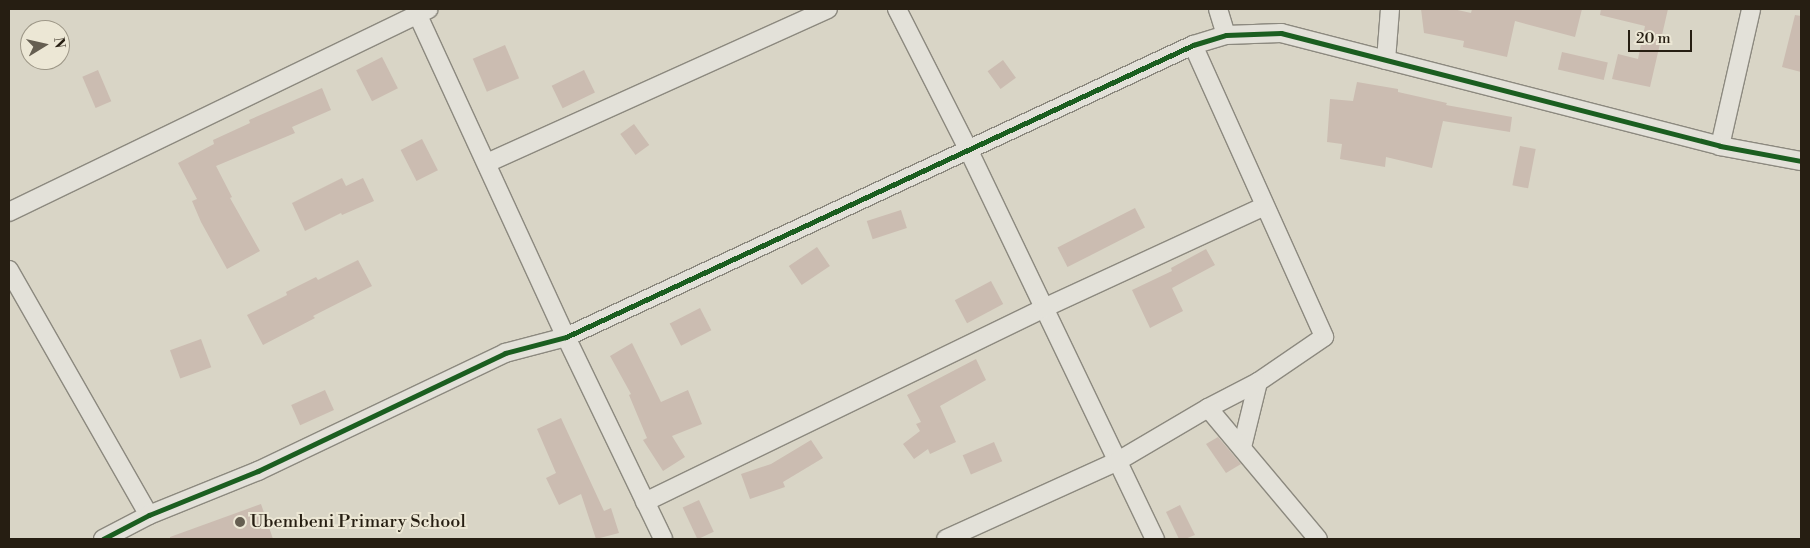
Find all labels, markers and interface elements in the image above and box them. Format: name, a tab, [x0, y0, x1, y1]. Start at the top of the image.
north arrow	[20, 20, 70, 70]
scale bar	[1630, 20, 1694, 52]
text: 20 m	[1636, 29, 1671, 48]
text: N	[49, 36, 69, 50]
place label: Ubembeni Primary School	[250, 511, 466, 533]
marker: Ubembeni Primary School	[234, 516, 246, 528]

